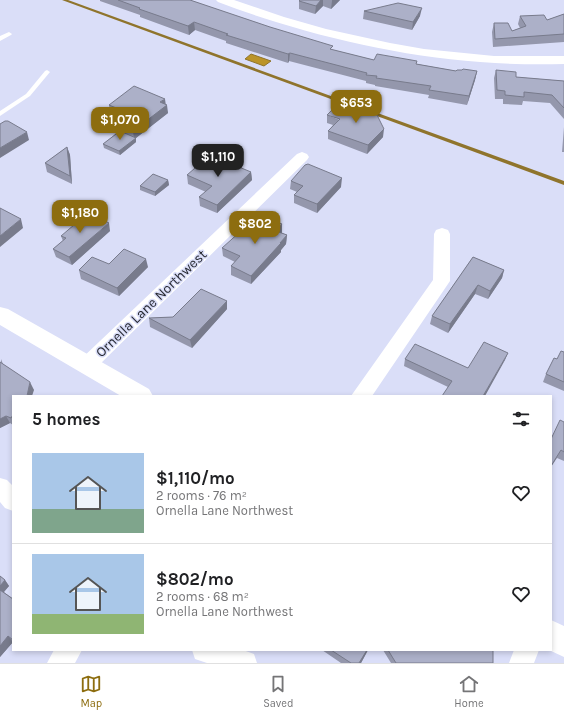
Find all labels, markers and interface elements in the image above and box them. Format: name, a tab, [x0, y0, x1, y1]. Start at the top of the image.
pin: $653	[332, 90, 380, 124]
text: $653	[340, 95, 372, 110]
pin: $1,070	[87, 107, 153, 141]
text: $1,070	[100, 112, 140, 127]
pin: $1,110	[185, 144, 251, 178]
text: $1,110	[201, 149, 235, 164]
pin: $1,180	[47, 200, 113, 234]
text: $1,180	[61, 205, 99, 220]
pin: $802	[231, 211, 279, 245]
text: $802	[238, 216, 272, 231]
street label: Ornella Lane Northwest	[92, 246, 210, 361]
icon: filters	[510, 408, 532, 430]
text: 5 homes	[32, 409, 101, 429]
text: $1,110/mo	[156, 468, 235, 488]
icon: home	[64, 469, 112, 517]
icon: heart	[510, 482, 532, 504]
text: 2 rooms · 76 m²	[156, 488, 247, 503]
text: Ornella Lane Northwest	[156, 503, 293, 518]
text: $802/mo	[156, 569, 234, 589]
icon: home	[64, 570, 112, 618]
icon: heart	[510, 583, 532, 605]
text: 2 rooms · 68 m²	[156, 589, 249, 604]
text: Ornella Lane Northwest	[156, 604, 293, 619]
tab: Map	[80, 673, 102, 710]
tab: Saved	[263, 673, 294, 710]
tab: Home	[454, 673, 484, 710]

